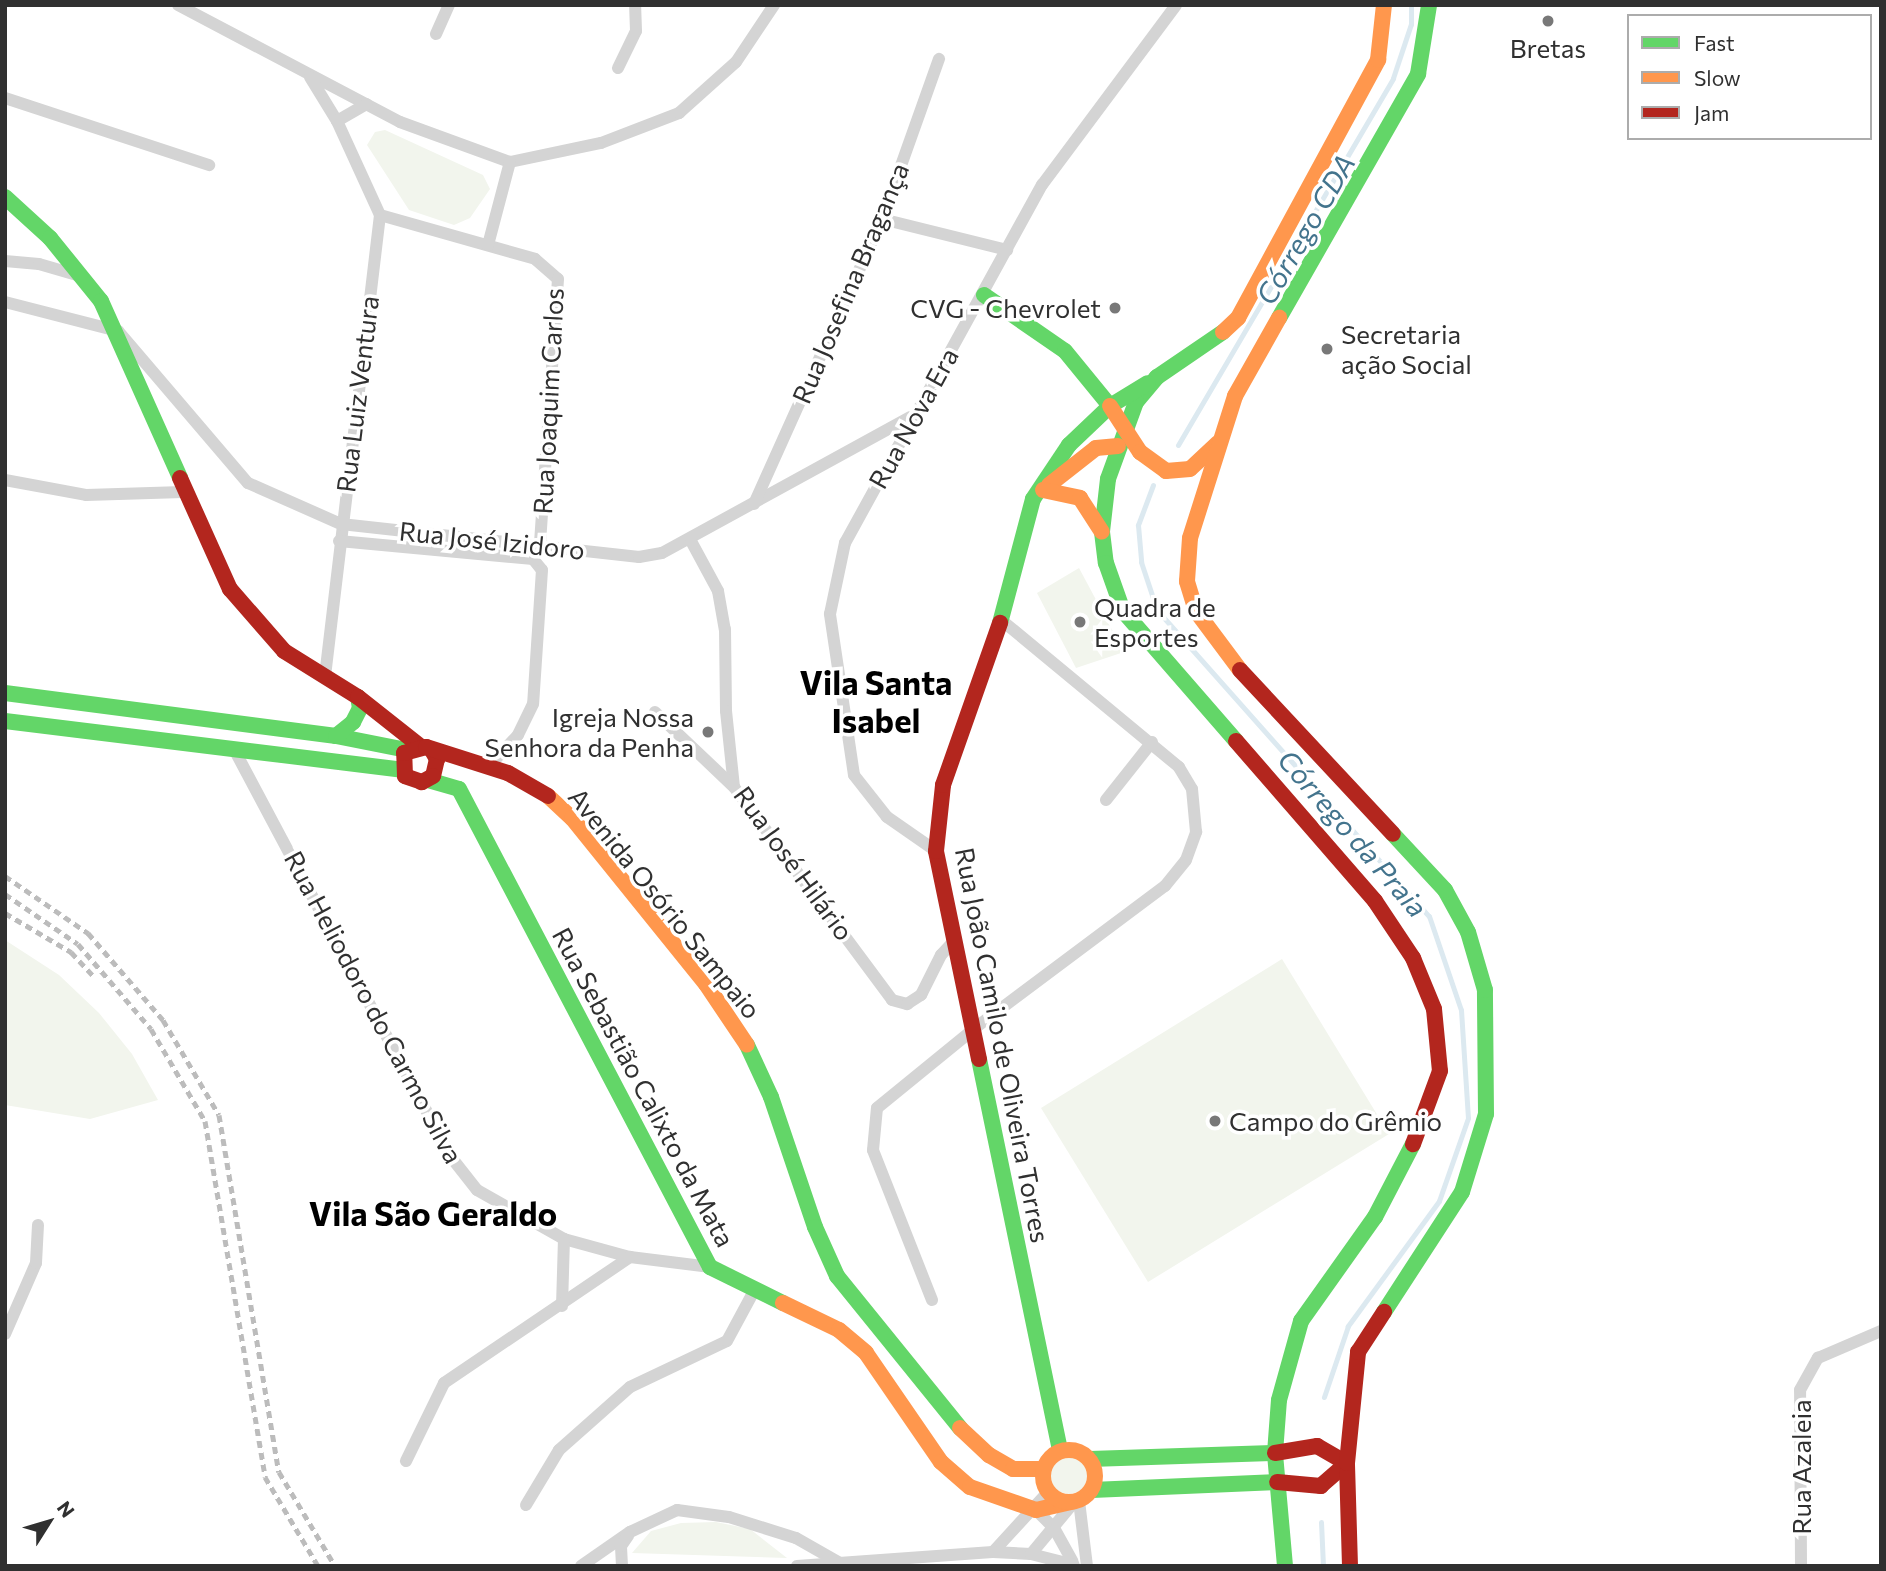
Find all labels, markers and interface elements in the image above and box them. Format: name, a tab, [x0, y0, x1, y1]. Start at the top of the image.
marker: Bretas	[1540, 13, 1556, 29]
legend	[1627, 14, 1872, 140]
text: Fast	[1694, 30, 1735, 55]
place label: Bretas	[1510, 32, 1586, 64]
text: Slow	[1694, 65, 1741, 90]
text: Jam	[1694, 100, 1729, 125]
water label: Córrego CDA	[1248, 148, 1362, 310]
street label: Rua Josefina Bragança	[785, 158, 915, 408]
street label: Rua Joaquim Carlos	[526, 287, 570, 515]
place label: CVG - Chevrolet	[910, 292, 1101, 324]
street label: Rua Luiz Ventura	[329, 294, 385, 494]
marker: CVG - Chevrolet	[1107, 300, 1123, 316]
place label: Secretaria ação Social	[1341, 318, 1472, 380]
marker: Secretaria ação Social	[1319, 341, 1335, 357]
street label: Rua Nova Era	[862, 342, 964, 494]
street label: Rua José Izidoro	[398, 515, 586, 565]
place label: Quadra de Esportes	[1094, 591, 1216, 652]
marker: Quadra de Esportes	[1072, 614, 1088, 630]
district label: Vila Santa Isabel	[800, 662, 952, 740]
place label: Igreja Nossa Senhora da Penha	[484, 701, 694, 762]
marker: Igreja Nossa Senhora da Penha	[700, 724, 716, 740]
water label: Córrego da Praia	[1271, 742, 1435, 924]
street label: Rua José Hilário	[728, 780, 860, 946]
street label: Avenida Osório Sampaio	[562, 781, 768, 1025]
street label: Rua João Camilo de Oliveira Torres	[949, 845, 1057, 1245]
street label: Rua Heliodoro do Carmo Silva	[278, 846, 470, 1168]
street label: Rua Sebastião Calixto da Mata	[546, 922, 742, 1252]
place label: Campo do Grêmio	[1229, 1105, 1442, 1137]
marker: Campo do Grêmio	[1207, 1113, 1223, 1129]
district label: Vila São Geraldo	[309, 1193, 557, 1233]
street label: Rua Azaleia	[1785, 1399, 1817, 1535]
north arrow	[14, 1487, 84, 1557]
text: N	[53, 1496, 80, 1522]

